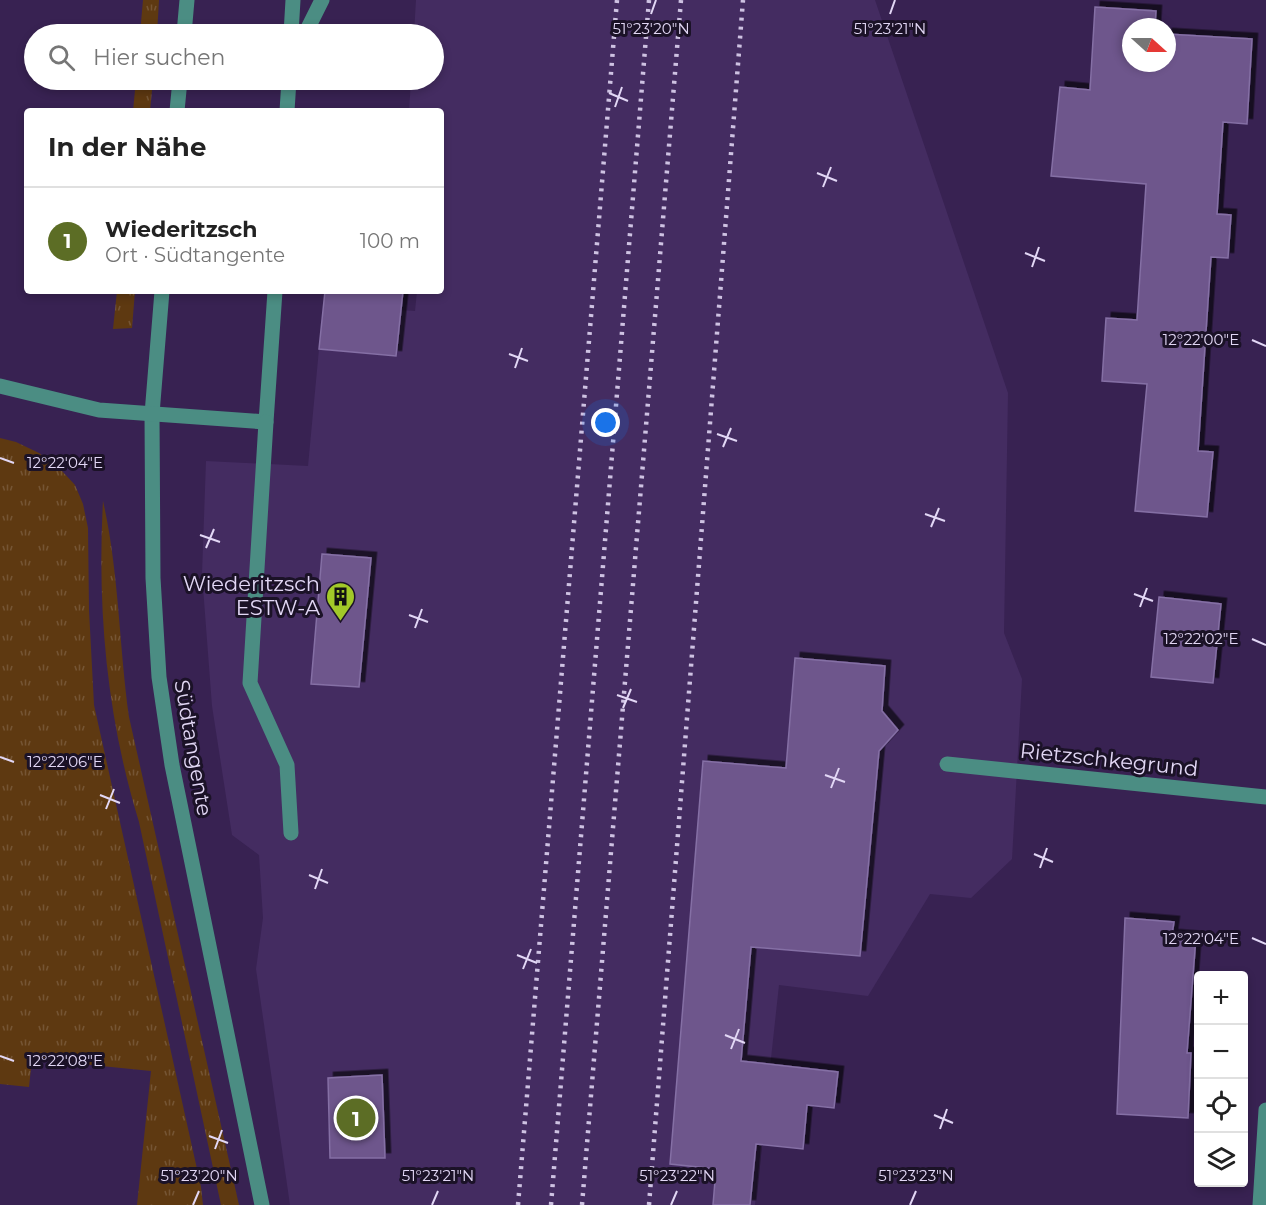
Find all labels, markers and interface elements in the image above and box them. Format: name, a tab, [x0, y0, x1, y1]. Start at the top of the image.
north arrow	[1122, 18, 1176, 72]
text: 51°23'20"N	[612, 19, 690, 38]
text: 51°23'21"N	[854, 19, 926, 38]
search box	[24, 24, 444, 90]
icon: search	[45, 41, 78, 74]
text: Hier suchen	[93, 44, 225, 71]
text: In der Nähe	[48, 131, 206, 163]
text: Wiederitzsch	[105, 216, 257, 243]
text: 1	[64, 229, 71, 253]
text: 100 m	[360, 229, 420, 253]
text: Ort · Südtangente	[105, 243, 285, 267]
text: 12°22'00"E	[1163, 330, 1239, 349]
your location	[591, 408, 620, 437]
text: 12°22'04"E	[27, 453, 103, 472]
place label: Wiederitzsch ESTW-A	[183, 571, 321, 620]
building icon: Wiederitzsch ESTW-A	[325, 580, 357, 622]
text: 12°22'02"E	[1164, 629, 1238, 648]
street label: Südtangente	[169, 678, 218, 818]
street label: Rietzschkegrund	[1019, 738, 1199, 781]
text: 12°22'06"E	[27, 752, 103, 771]
text: 12°22'04"E	[1163, 929, 1239, 948]
map controls	[1194, 971, 1248, 1187]
button: +	[1194, 971, 1248, 1025]
button: −	[1194, 1025, 1248, 1079]
text: 12°22'08"E	[27, 1051, 103, 1070]
button: locate	[1194, 1079, 1248, 1133]
pin: 1	[336, 1096, 376, 1140]
button: layers	[1194, 1133, 1248, 1187]
text: 51°23'20"N	[160, 1166, 238, 1185]
text: 51°23'21"N	[402, 1166, 474, 1185]
text: 51°23'22"N	[639, 1166, 715, 1185]
text: 51°23'23"N	[878, 1166, 954, 1185]

